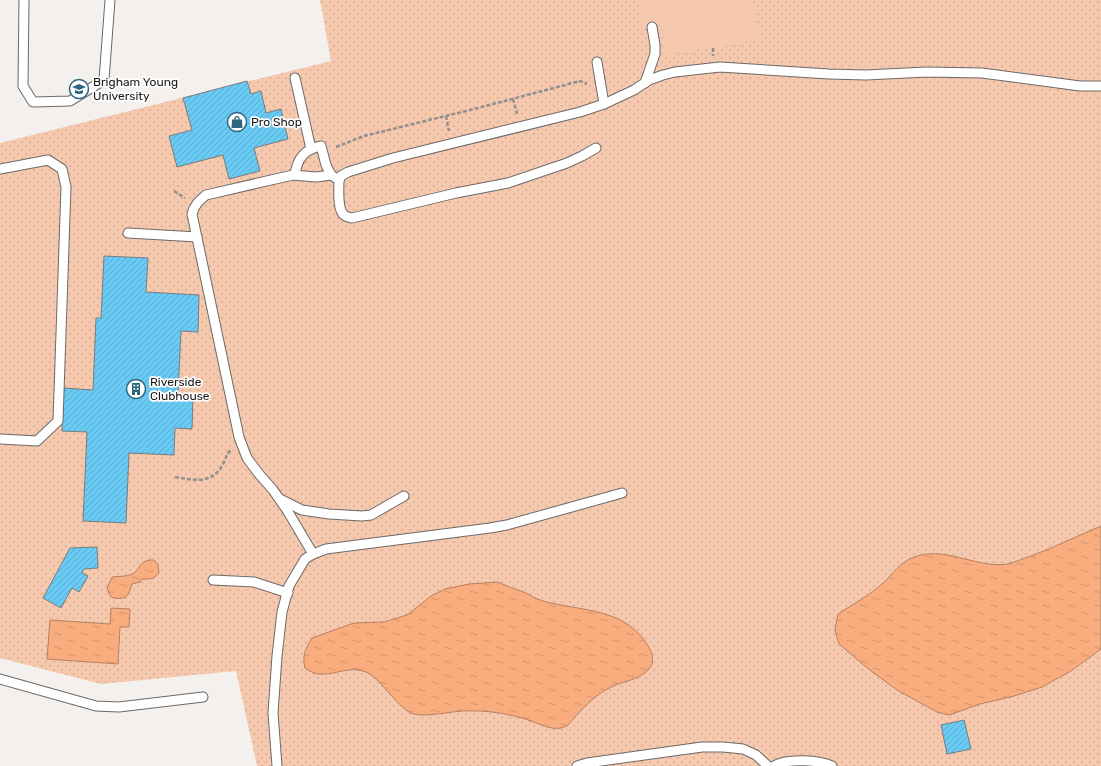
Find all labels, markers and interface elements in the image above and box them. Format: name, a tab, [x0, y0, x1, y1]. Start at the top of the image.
place label: Brigham Young University	[93, 75, 178, 103]
school or university icon: Brigham Young University	[68, 78, 90, 100]
shop icon: Pro Shop	[226, 111, 248, 133]
place label: Pro Shop	[251, 115, 302, 129]
place label: Riverside Clubhouse	[150, 375, 210, 403]
building icon: Riverside Clubhouse	[125, 378, 147, 400]

